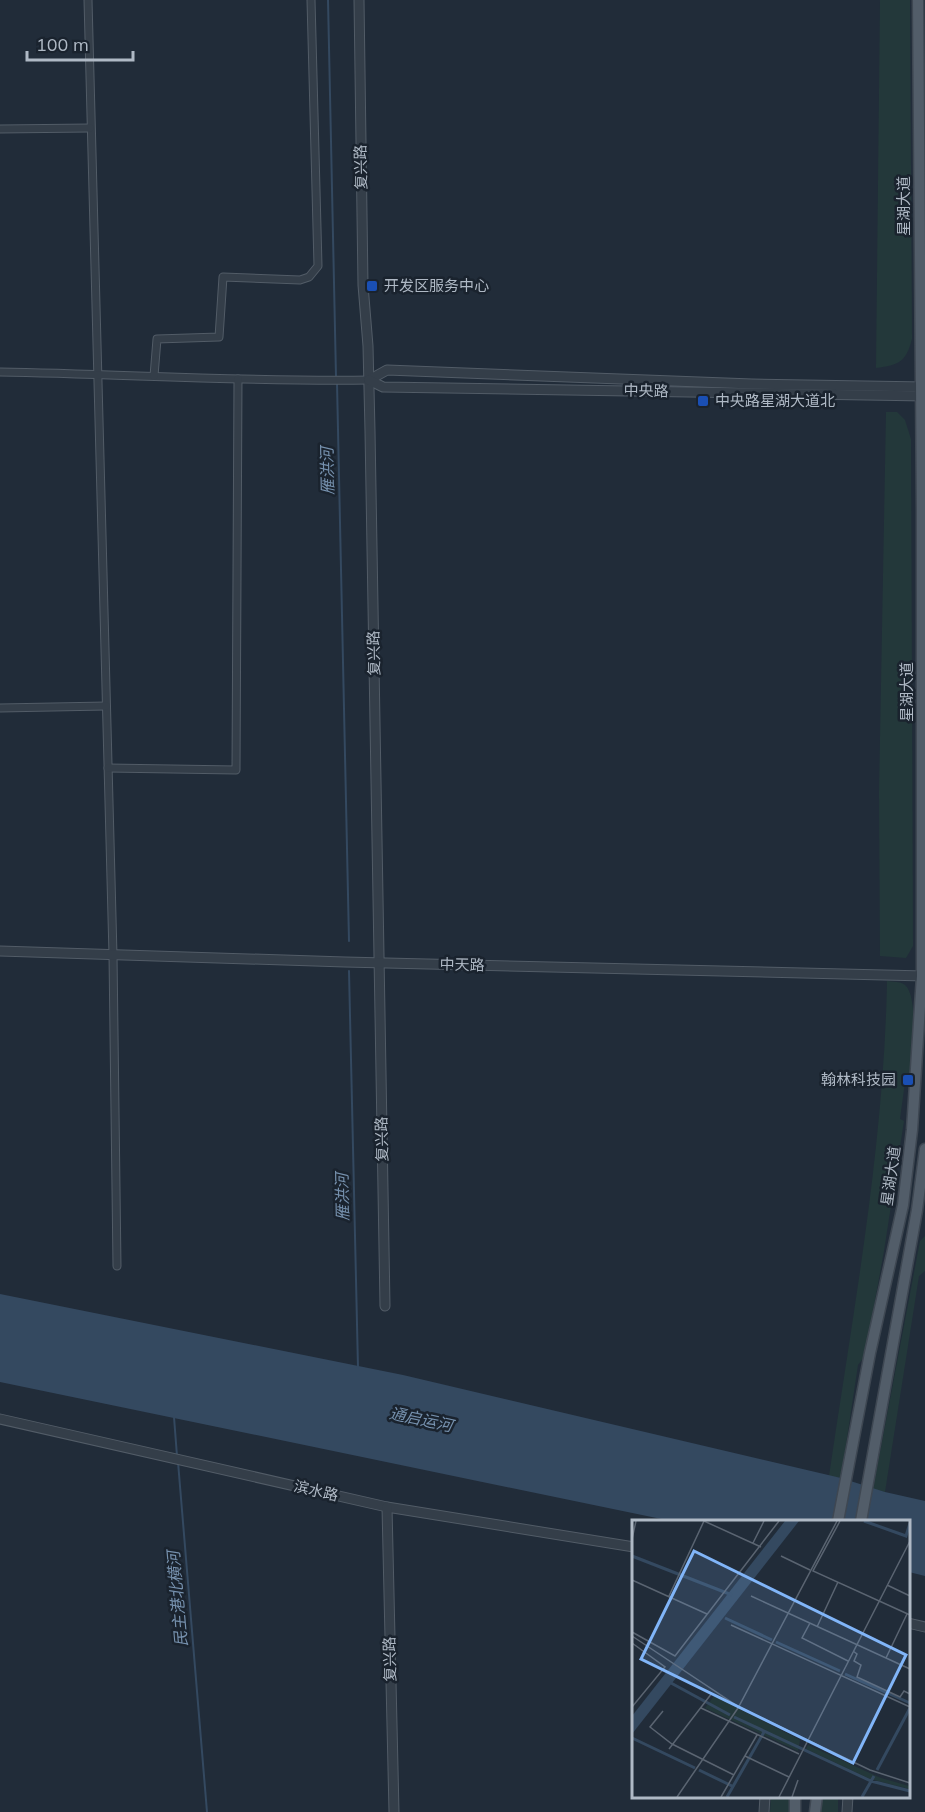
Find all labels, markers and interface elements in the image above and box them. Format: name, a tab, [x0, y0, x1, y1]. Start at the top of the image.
scale bar	[27, 24, 134, 62]
text: 100 m	[36, 33, 89, 56]
street label: 复兴路	[351, 144, 370, 190]
street label: 星湖大道	[894, 176, 913, 236]
place label: 开发区服务中心	[384, 276, 489, 295]
marker: 开发区服务中心	[365, 279, 379, 293]
street label: 中央路	[623, 381, 669, 400]
place label: 中央路星湖大道北	[715, 391, 835, 410]
marker: 中央路星湖大道北	[696, 394, 710, 408]
water label: 雁洪河	[317, 444, 337, 495]
street label: 复兴路	[364, 630, 383, 676]
street label: 星湖大道	[897, 662, 916, 722]
street label: 中天路	[439, 955, 485, 974]
place label: 翰林科技园	[821, 1070, 896, 1089]
marker: 翰林科技园	[901, 1073, 915, 1087]
street label: 复兴路	[372, 1116, 391, 1162]
street label: 星湖大道	[877, 1145, 904, 1207]
water label: 雁洪河	[332, 1170, 352, 1221]
water label: 通启运河	[388, 1403, 457, 1436]
street label: 滨水路	[292, 1476, 340, 1505]
inset map	[632, 1520, 910, 1797]
water label: 民主港北横河	[163, 1547, 191, 1648]
street label: 复兴路	[380, 1636, 399, 1682]

